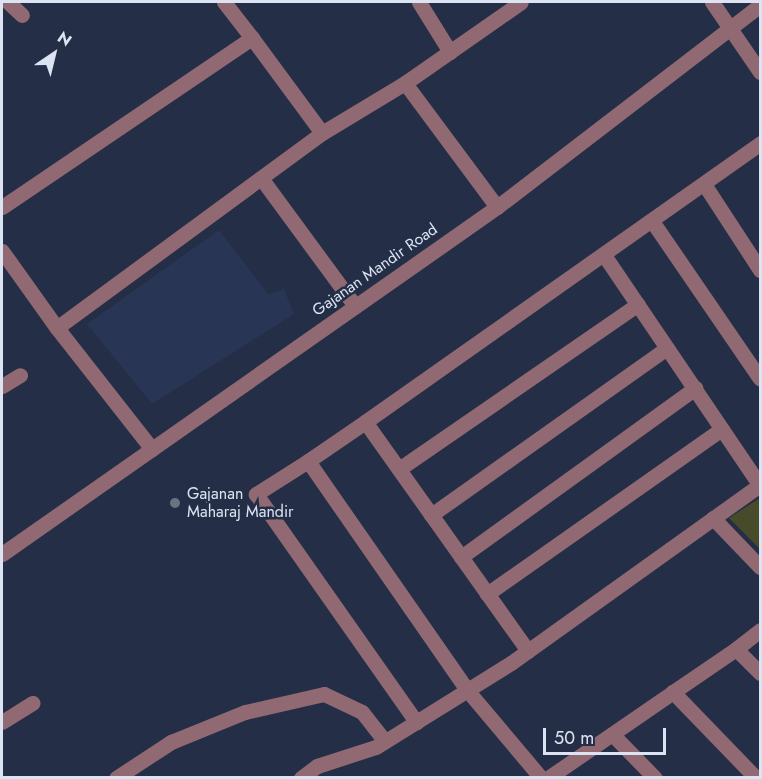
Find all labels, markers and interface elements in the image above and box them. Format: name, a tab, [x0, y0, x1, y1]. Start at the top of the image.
north arrow	[24, 24, 84, 84]
text: N	[53, 26, 76, 52]
street label: Gajanan Mandir Road	[309, 220, 441, 320]
place label: Gajanan Maharaj Mandir	[187, 484, 294, 522]
marker: Gajanan Maharaj Mandir	[168, 496, 182, 510]
scale bar	[546, 716, 669, 754]
text: 50 m	[554, 725, 594, 751]

